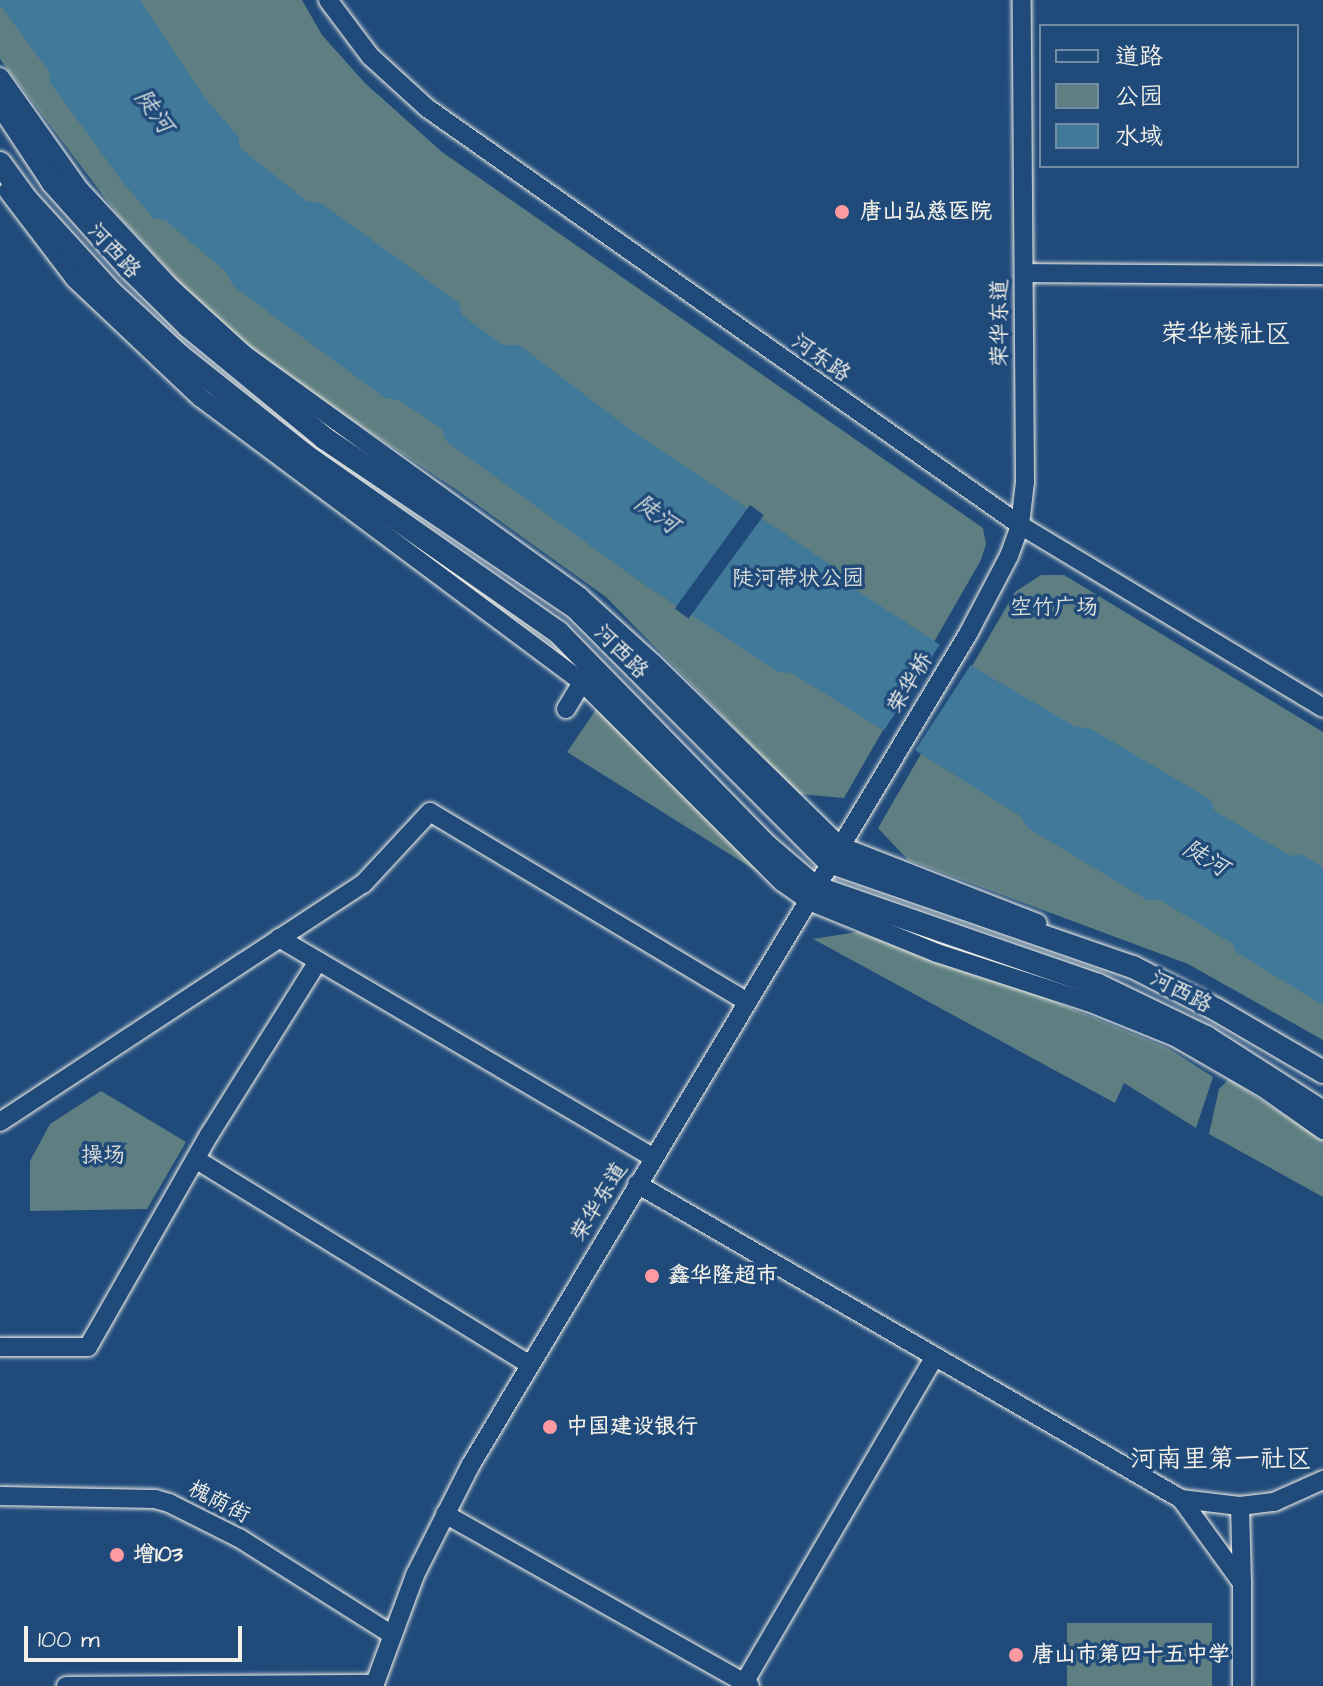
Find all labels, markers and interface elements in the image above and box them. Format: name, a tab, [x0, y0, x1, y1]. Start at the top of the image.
legend	[1039, 24, 1299, 168]
text: 道路	[1115, 40, 1163, 74]
text: 公园	[1115, 80, 1163, 114]
water label: 陡河	[127, 84, 179, 140]
text: 水域	[1115, 120, 1163, 154]
place label: 唐山弘慈医院	[860, 199, 992, 225]
marker: 唐山弘慈医院	[831, 201, 853, 223]
street label: 河西路	[82, 218, 146, 284]
street label: 荣华东道	[987, 279, 1013, 367]
district label: 荣华楼社区	[1161, 319, 1291, 351]
street label: 河东路	[786, 328, 856, 388]
water label: 陡河	[628, 489, 684, 541]
park label: 陡河带状公园	[732, 566, 864, 592]
park label: 空竹广场	[1010, 595, 1098, 621]
street label: 河西路	[588, 619, 654, 685]
street label: 荣华桥	[882, 648, 938, 718]
water label: 陡河	[1177, 834, 1233, 884]
street label: 河西路	[1146, 965, 1216, 1019]
park label: 操场	[81, 1143, 125, 1169]
street label: 荣华东道	[565, 1157, 633, 1247]
place label: 鑫华隆超市	[668, 1263, 778, 1289]
marker: 鑫华隆超市	[643, 1267, 661, 1285]
place label: 中国建设银行	[566, 1414, 698, 1440]
marker: 中国建设银行	[541, 1418, 559, 1436]
district label: 河南里第一社区	[1130, 1444, 1312, 1476]
street label: 槐荫街	[184, 1475, 254, 1529]
place label: 增103	[133, 1542, 183, 1568]
marker: 增103	[108, 1546, 126, 1564]
scale bar	[28, 1610, 246, 1660]
text: 100 m	[38, 1623, 100, 1657]
place label: 唐山市第四十五中学	[1032, 1642, 1230, 1668]
marker: 唐山市第四十五中学	[1007, 1646, 1025, 1664]

